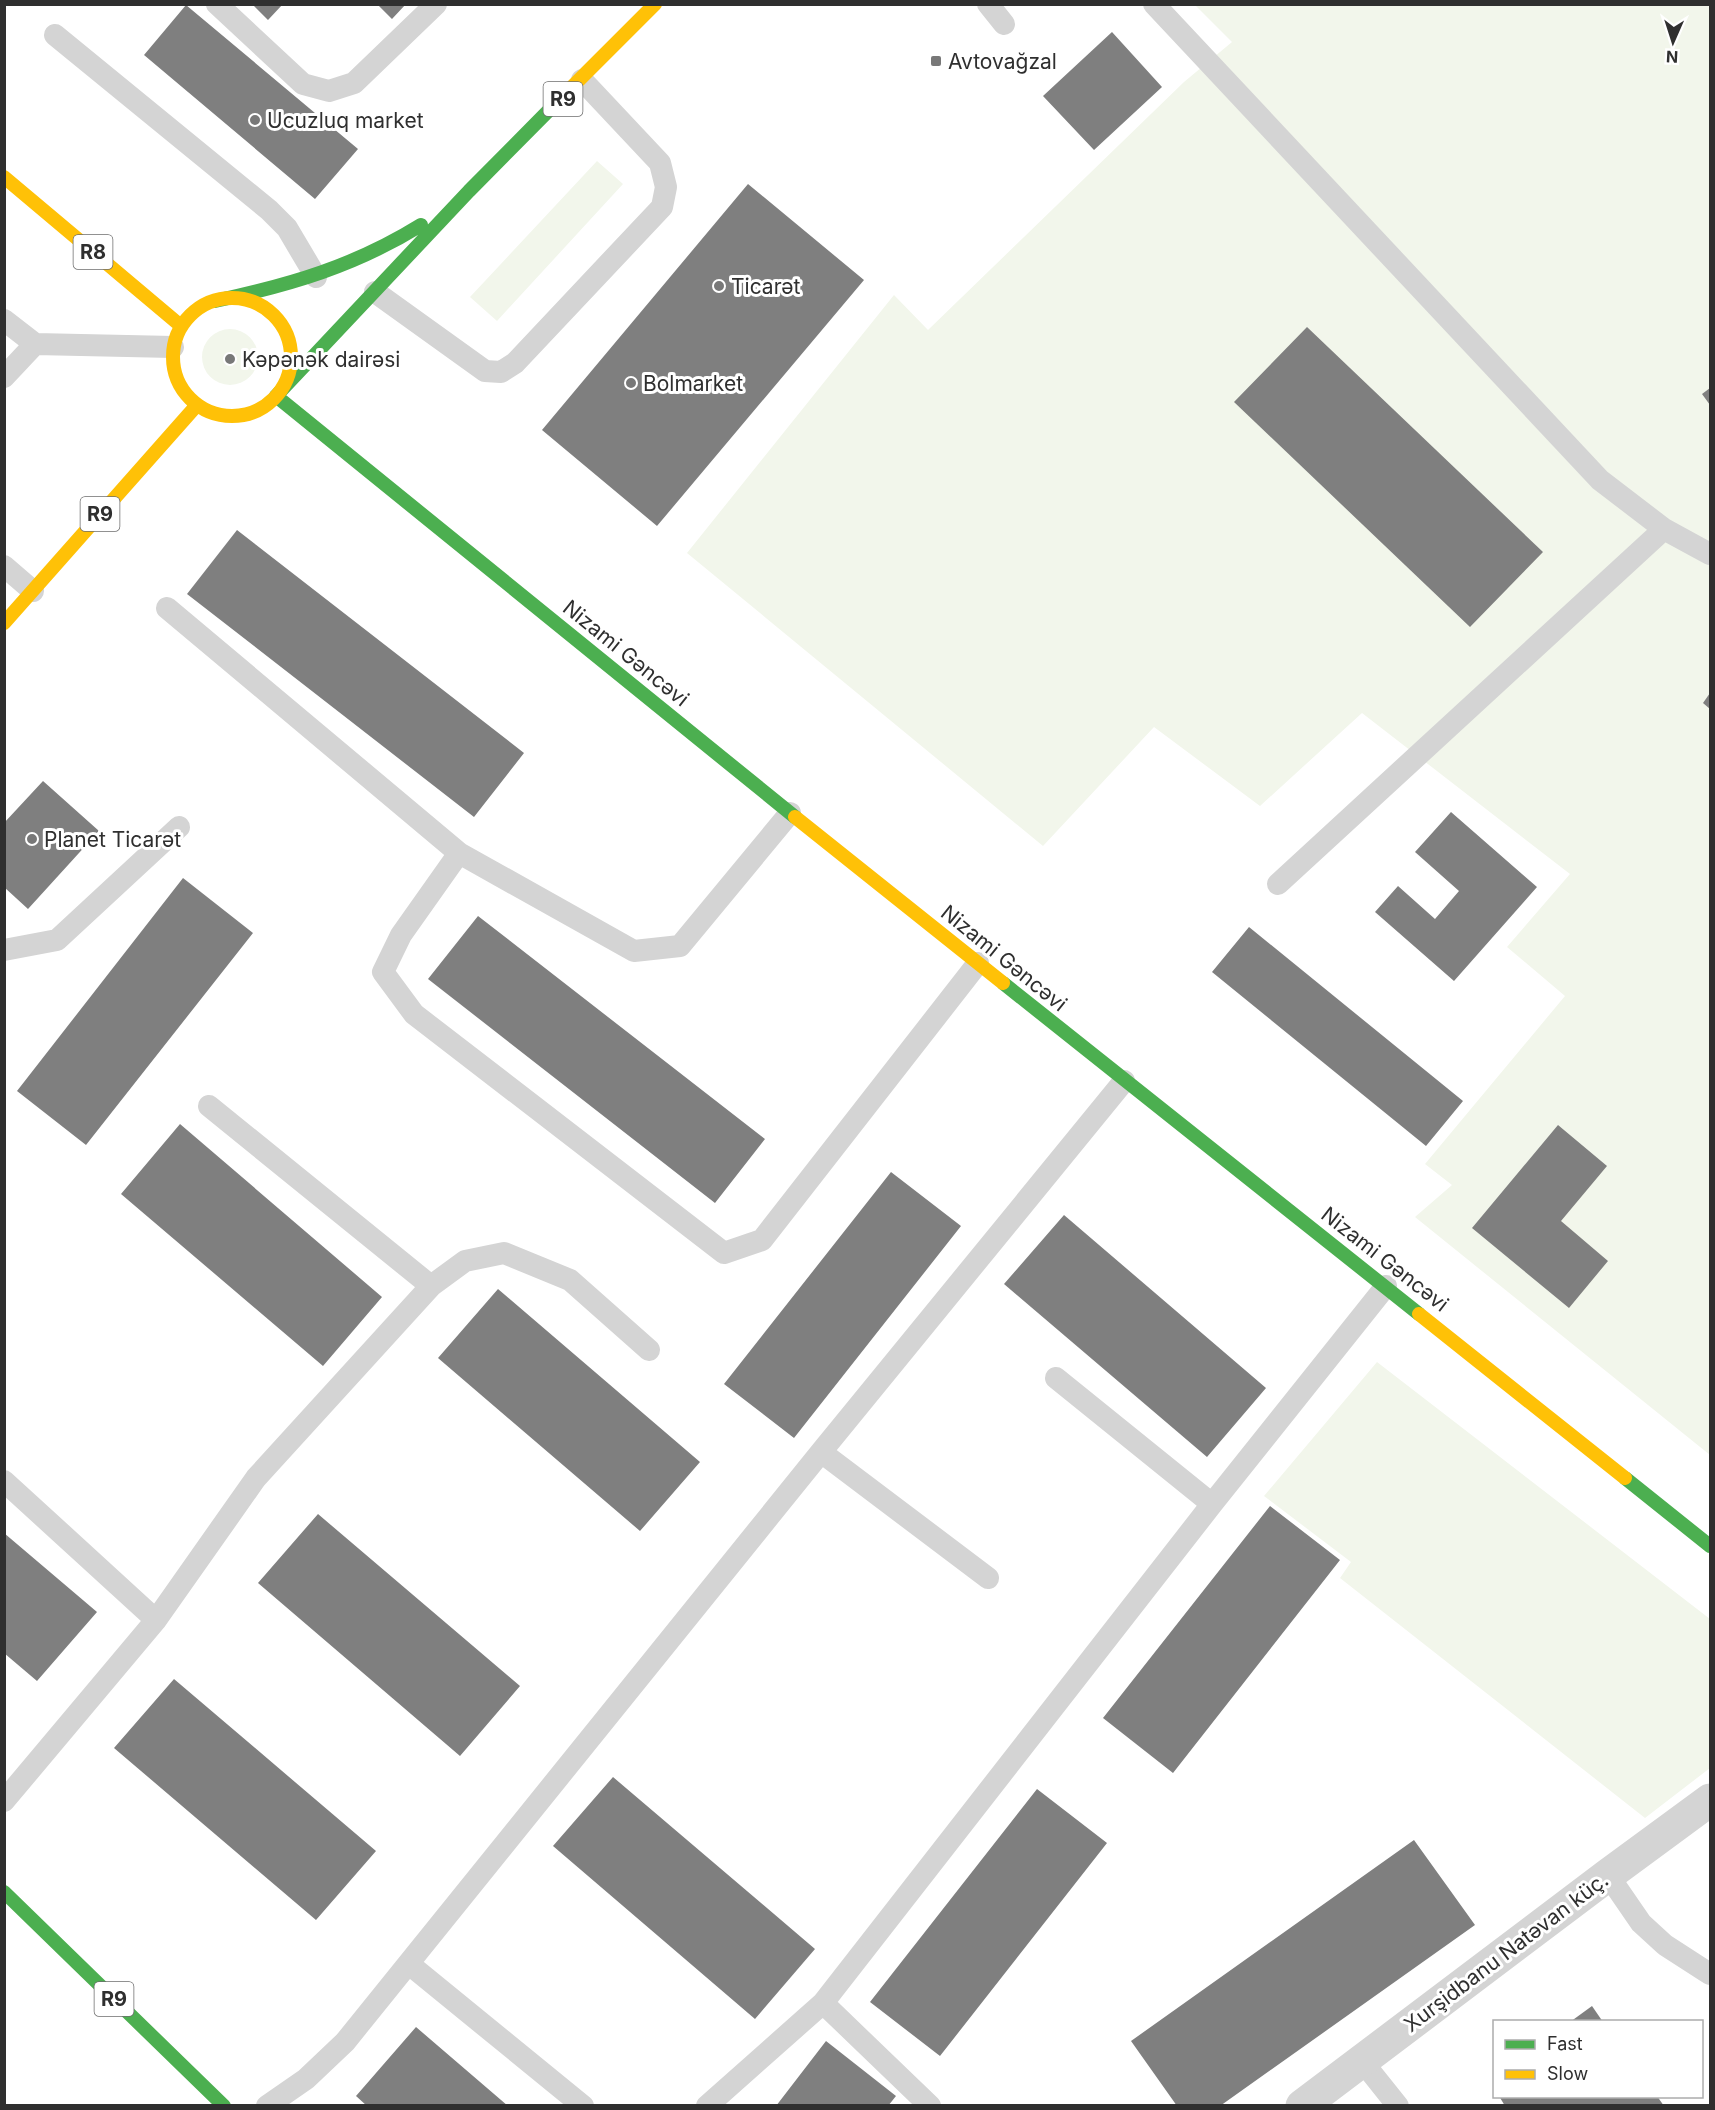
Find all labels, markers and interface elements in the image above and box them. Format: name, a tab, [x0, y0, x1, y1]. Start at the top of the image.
north arrow	[1643, 12, 1703, 72]
text: N	[1666, 47, 1679, 67]
place label: Avtovağzal	[948, 49, 1057, 74]
marker: Avtovağzal	[929, 54, 943, 68]
road number: R9	[544, 82, 582, 116]
place label: Ucuzluq market	[267, 108, 424, 133]
marker: Ucuzluq market	[248, 113, 262, 127]
road number: R8	[74, 235, 112, 269]
place label: Ticarət	[731, 274, 800, 299]
marker: Ticarət	[712, 279, 726, 293]
place label: Kəpənək dairəsi	[242, 347, 400, 372]
marker: Kəpənək dairəsi	[223, 352, 237, 366]
place label: Bolmarket	[643, 371, 743, 396]
marker: Bolmarket	[624, 376, 638, 390]
road number: R9	[80, 497, 120, 531]
street label: Nizami Gəncəvi	[558, 595, 694, 711]
place label: Planet Ticarət	[44, 827, 181, 852]
marker: Planet Ticarət	[25, 832, 39, 846]
street label: Nizami Gəncəvi	[936, 900, 1072, 1016]
street label: Nizami Gəncəvi	[1316, 1202, 1454, 1316]
street label: Xurşidbanu Natəvan küç.	[1399, 1867, 1613, 2037]
road number: R9	[94, 1982, 134, 2016]
legend	[1493, 2020, 1703, 2098]
text: Fast	[1547, 2033, 1583, 2054]
text: Slow	[1547, 2063, 1588, 2084]

